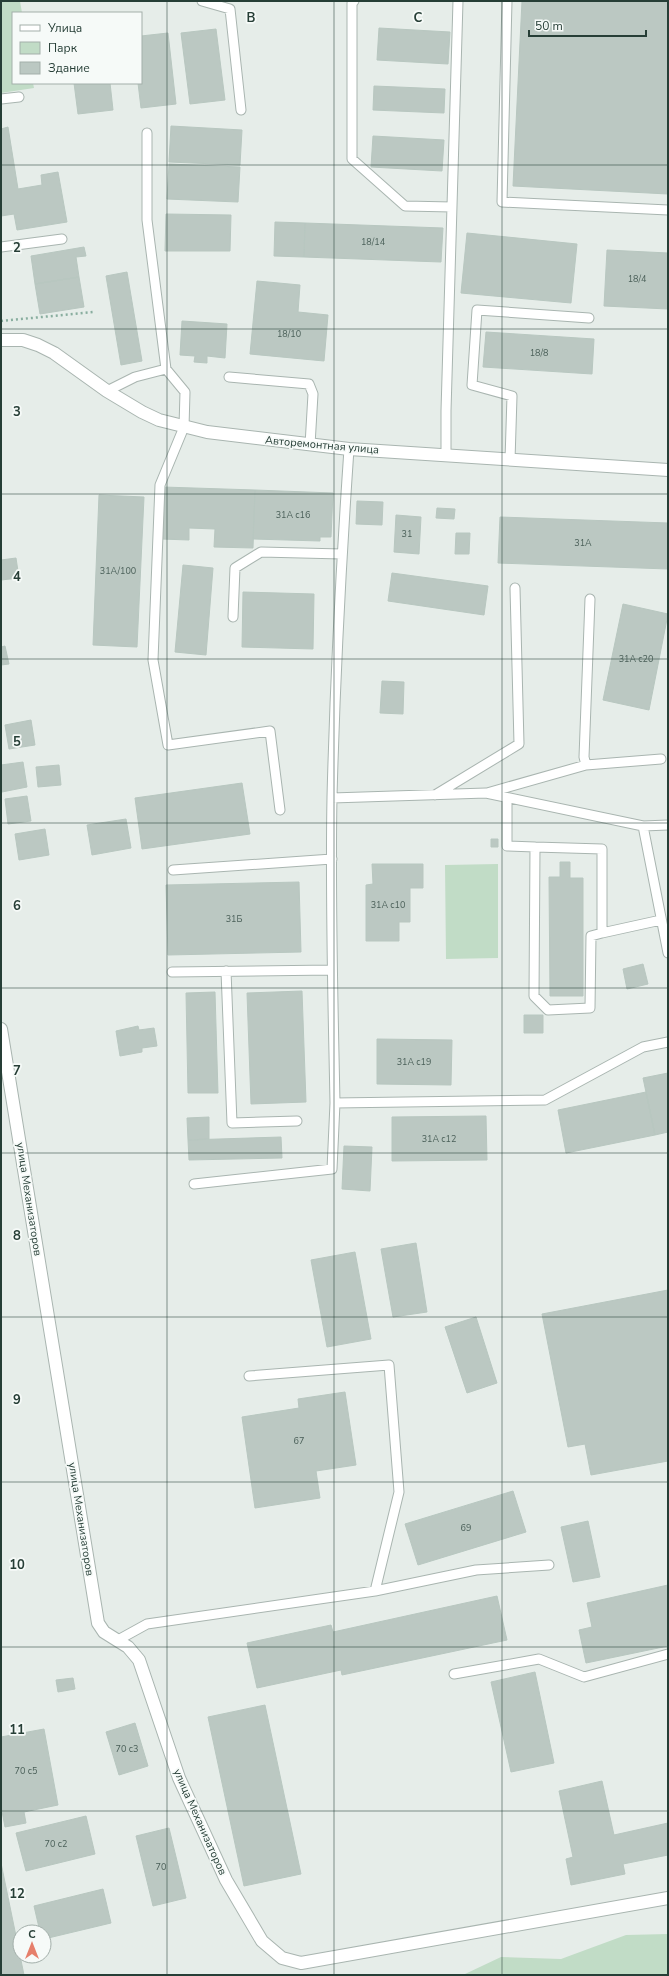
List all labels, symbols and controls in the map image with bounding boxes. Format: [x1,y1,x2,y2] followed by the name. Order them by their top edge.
[247,9,256,27] text: B
[414,9,423,27] text: C
[12,12,142,84] legend
[529,12,646,38] scale bar
[535,18,563,34] text: 50 m
[47,20,82,36] text: Улица
[48,40,78,56] text: Парк
[48,60,90,76] text: Здание
[361,236,386,248] house number: 18/14
[13,239,21,257] text: 2
[628,273,647,285] house number: 18/4
[277,328,301,340] house number: 18/10
[530,347,548,359] house number: 18/8
[13,403,21,421] text: 3
[264,433,380,457] street label: Авторемонтная улица
[276,509,310,521] house number: 31А с16
[402,528,412,540] house number: 31
[574,537,592,549] house number: 31А
[100,565,136,577] house number: 31А/100
[13,568,21,586] text: 4
[619,653,653,665] house number: 31А с20
[13,733,21,751] text: 5
[13,897,21,915] text: 6
[371,899,405,911] house number: 31А с10
[226,913,242,925] house number: 31Б
[397,1056,431,1068] house number: 31А с19
[13,1062,21,1080] text: 7
[422,1133,456,1145] house number: 31А с12
[13,1141,45,1257] street label: улица Механизаторов
[13,1227,21,1245] text: 8
[13,1391,21,1409] text: 9
[294,1435,304,1447] house number: 67
[65,1461,97,1577] street label: улица Механизаторов
[461,1522,471,1534] house number: 69
[9,1556,25,1574] text: 10
[9,1721,25,1739] text: 11
[116,1743,138,1755] house number: 70 с3
[15,1765,37,1777] house number: 70 с5
[170,1767,230,1877] street label: улица Механизаторов
[45,1838,67,1850] house number: 70 с2
[156,1861,166,1873] house number: 70
[9,1885,25,1903] text: 12
[12,1924,52,1964] north arrow
[28,1927,36,1942] text: С

